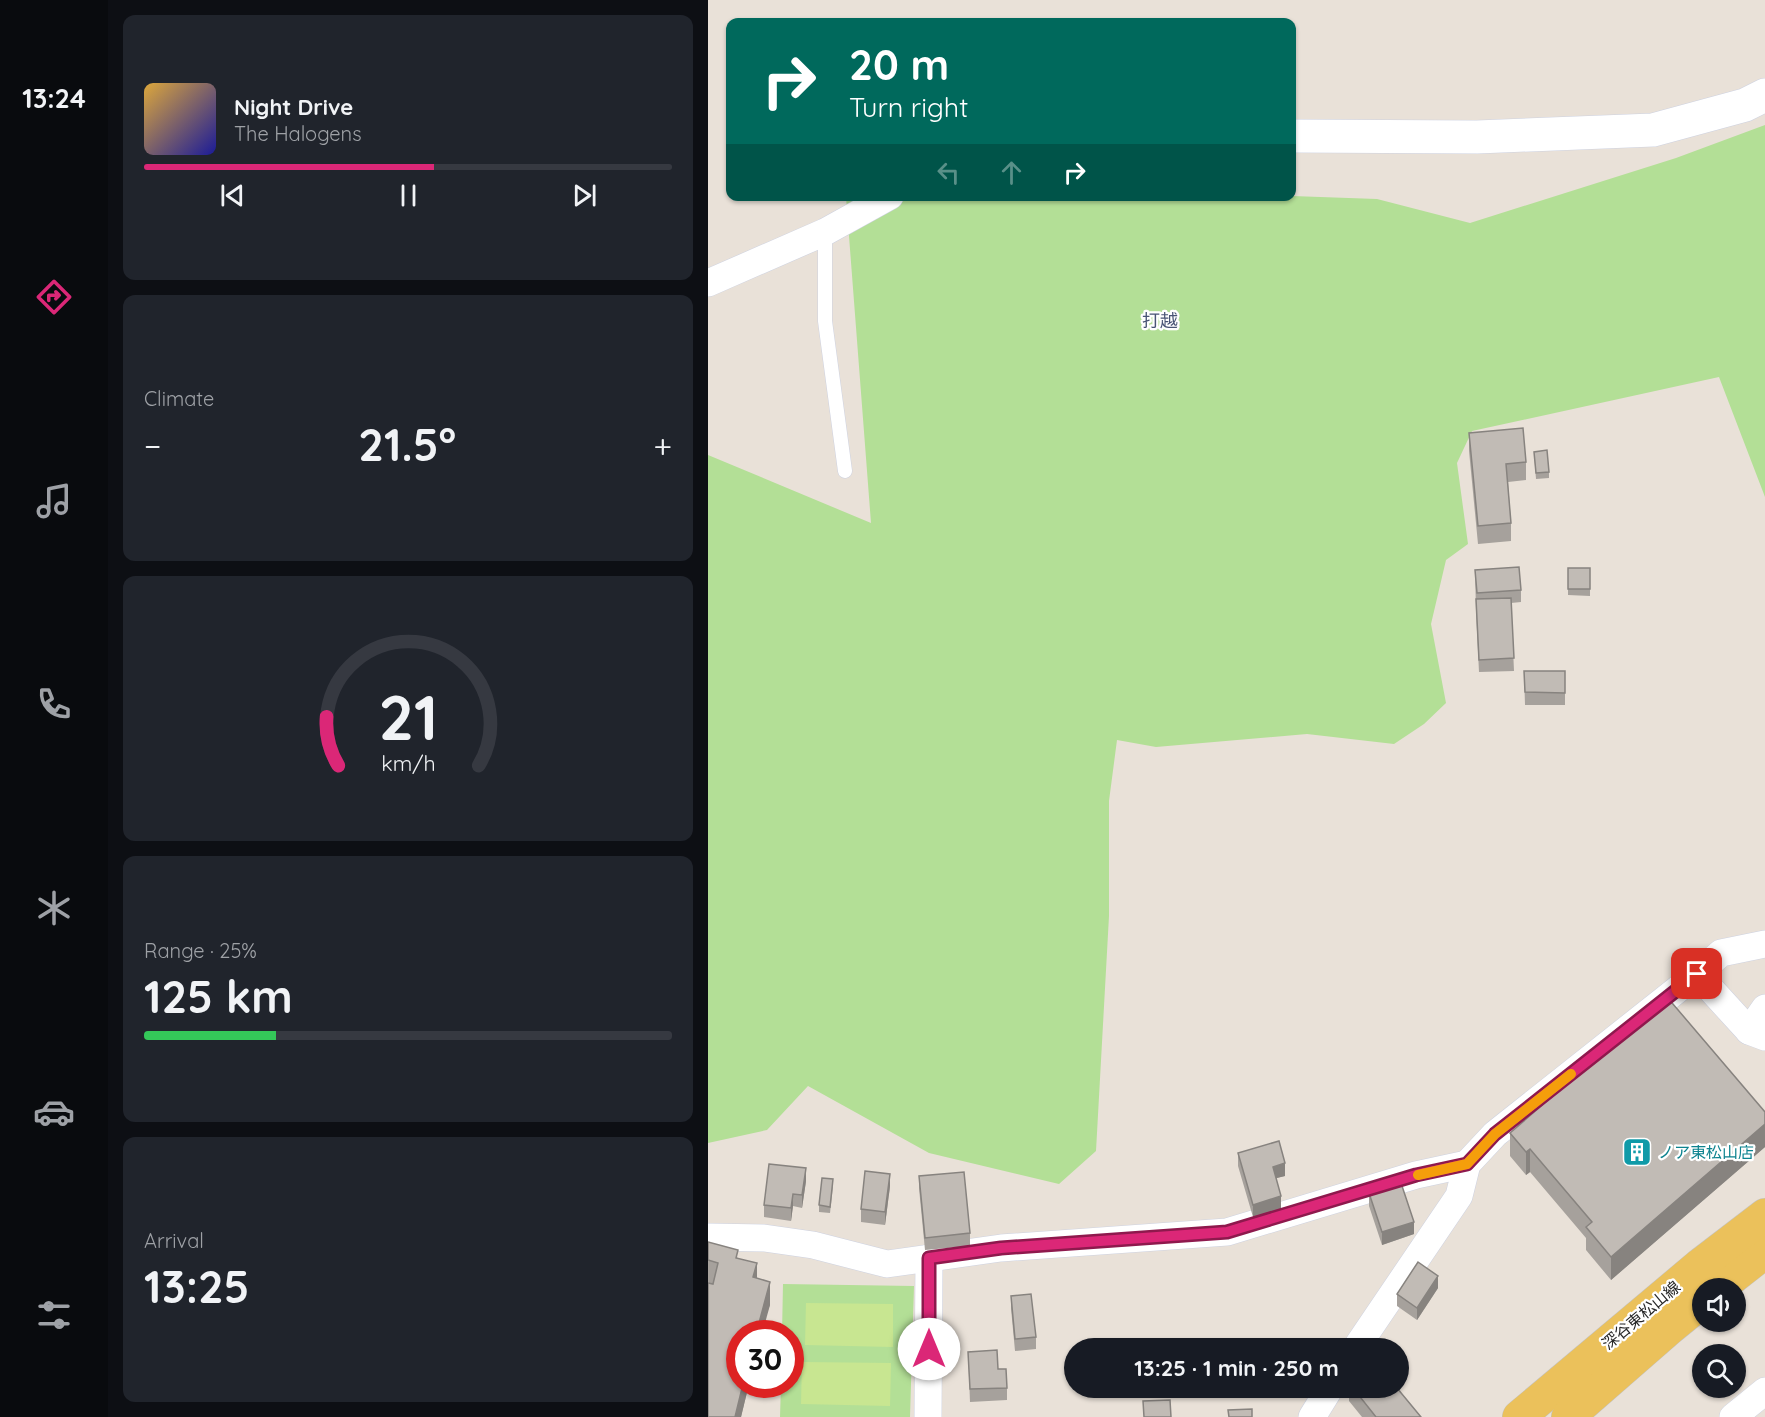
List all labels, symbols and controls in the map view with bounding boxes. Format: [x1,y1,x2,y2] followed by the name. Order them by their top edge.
[849,38,949,91] text: 20 m
[750,42,828,120] icon: right
[22,81,86,115] text: 13:24
[849,90,968,124] text: Turn right
[234,93,353,121] text: Night Drive
[234,121,362,146] text: The Halogens
[932,156,965,189] icon: left
[995,156,1028,189] icon: ahead
[1058,156,1091,189] icon: right
[216,179,249,212] icon: previous
[392,179,425,212] icon: pause
[568,179,601,212] icon: next
[33,276,75,318] icon: directions
[1142,309,1178,332] district label: 打越
[144,386,214,411] text: Climate
[358,416,456,472] text: 21.5°
[144,425,161,466] text: −
[653,425,672,466] text: +
[33,480,75,522] icon: music
[378,678,438,756] text: 21
[33,683,75,725] icon: phone
[381,750,435,776] text: km/h
[33,887,75,929] icon: climate
[144,938,257,963] text: Range · 25%
[1671,948,1722,999] pin
[1680,957,1713,990] icon: arrive
[144,968,293,1024] text: 125 km
[33,1091,75,1133] icon: car
[1621,1136,1653,1168] building icon: ノア東松山店
[1658,1142,1754,1162] place label: ノア東松山店
[144,1228,204,1253] text: Arrival
[144,1258,249,1314] text: 13:25
[1598,1276,1684,1354] street label: 深谷東松山線
[1692,1278,1746,1398] map controls
[1692,1278,1746,1332] button: sound
[33,1294,75,1336] icon: filters
[897,1317,961,1381] position arrow
[726,1320,804,1398] speed limit sign: 30
[1692,1344,1746,1398] button: search
[1134,1354,1339,1382] text: 13:25 · 1 min · 250 m

